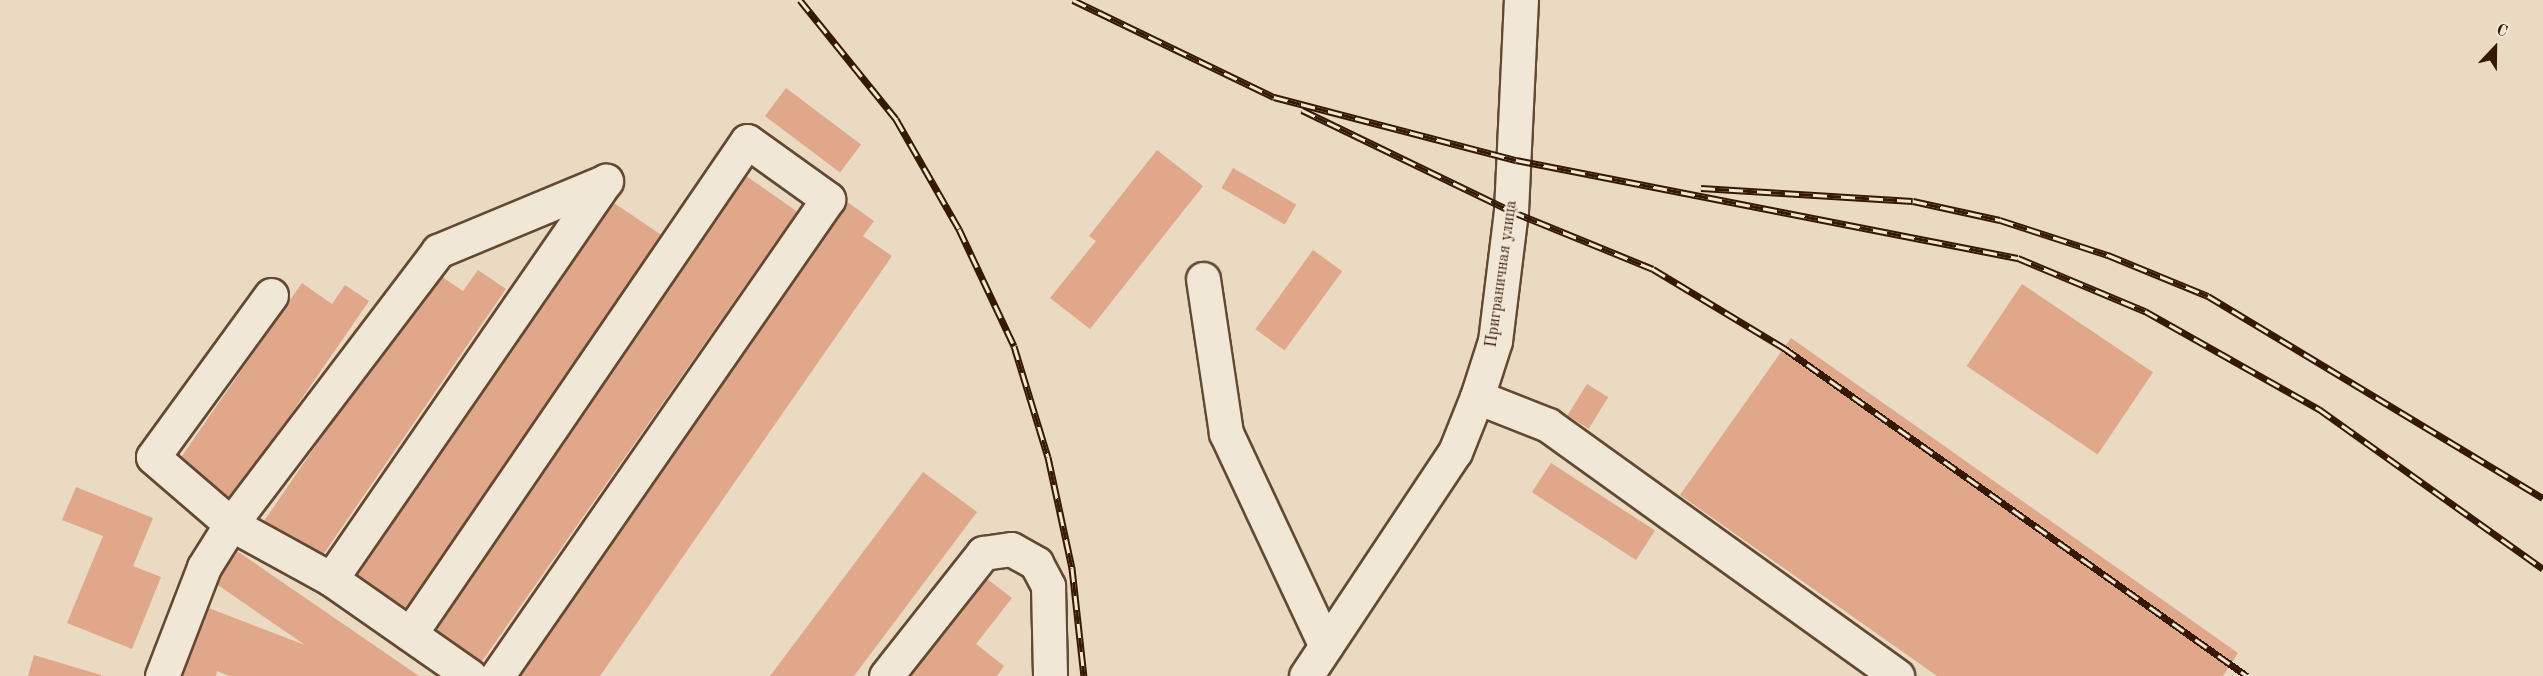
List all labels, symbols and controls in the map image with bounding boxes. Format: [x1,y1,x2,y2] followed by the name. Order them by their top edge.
[2465,18,2525,78] north arrow
[2494,22,2510,41] text: С
[1482,199,1522,349] street label: Приграничная улица

